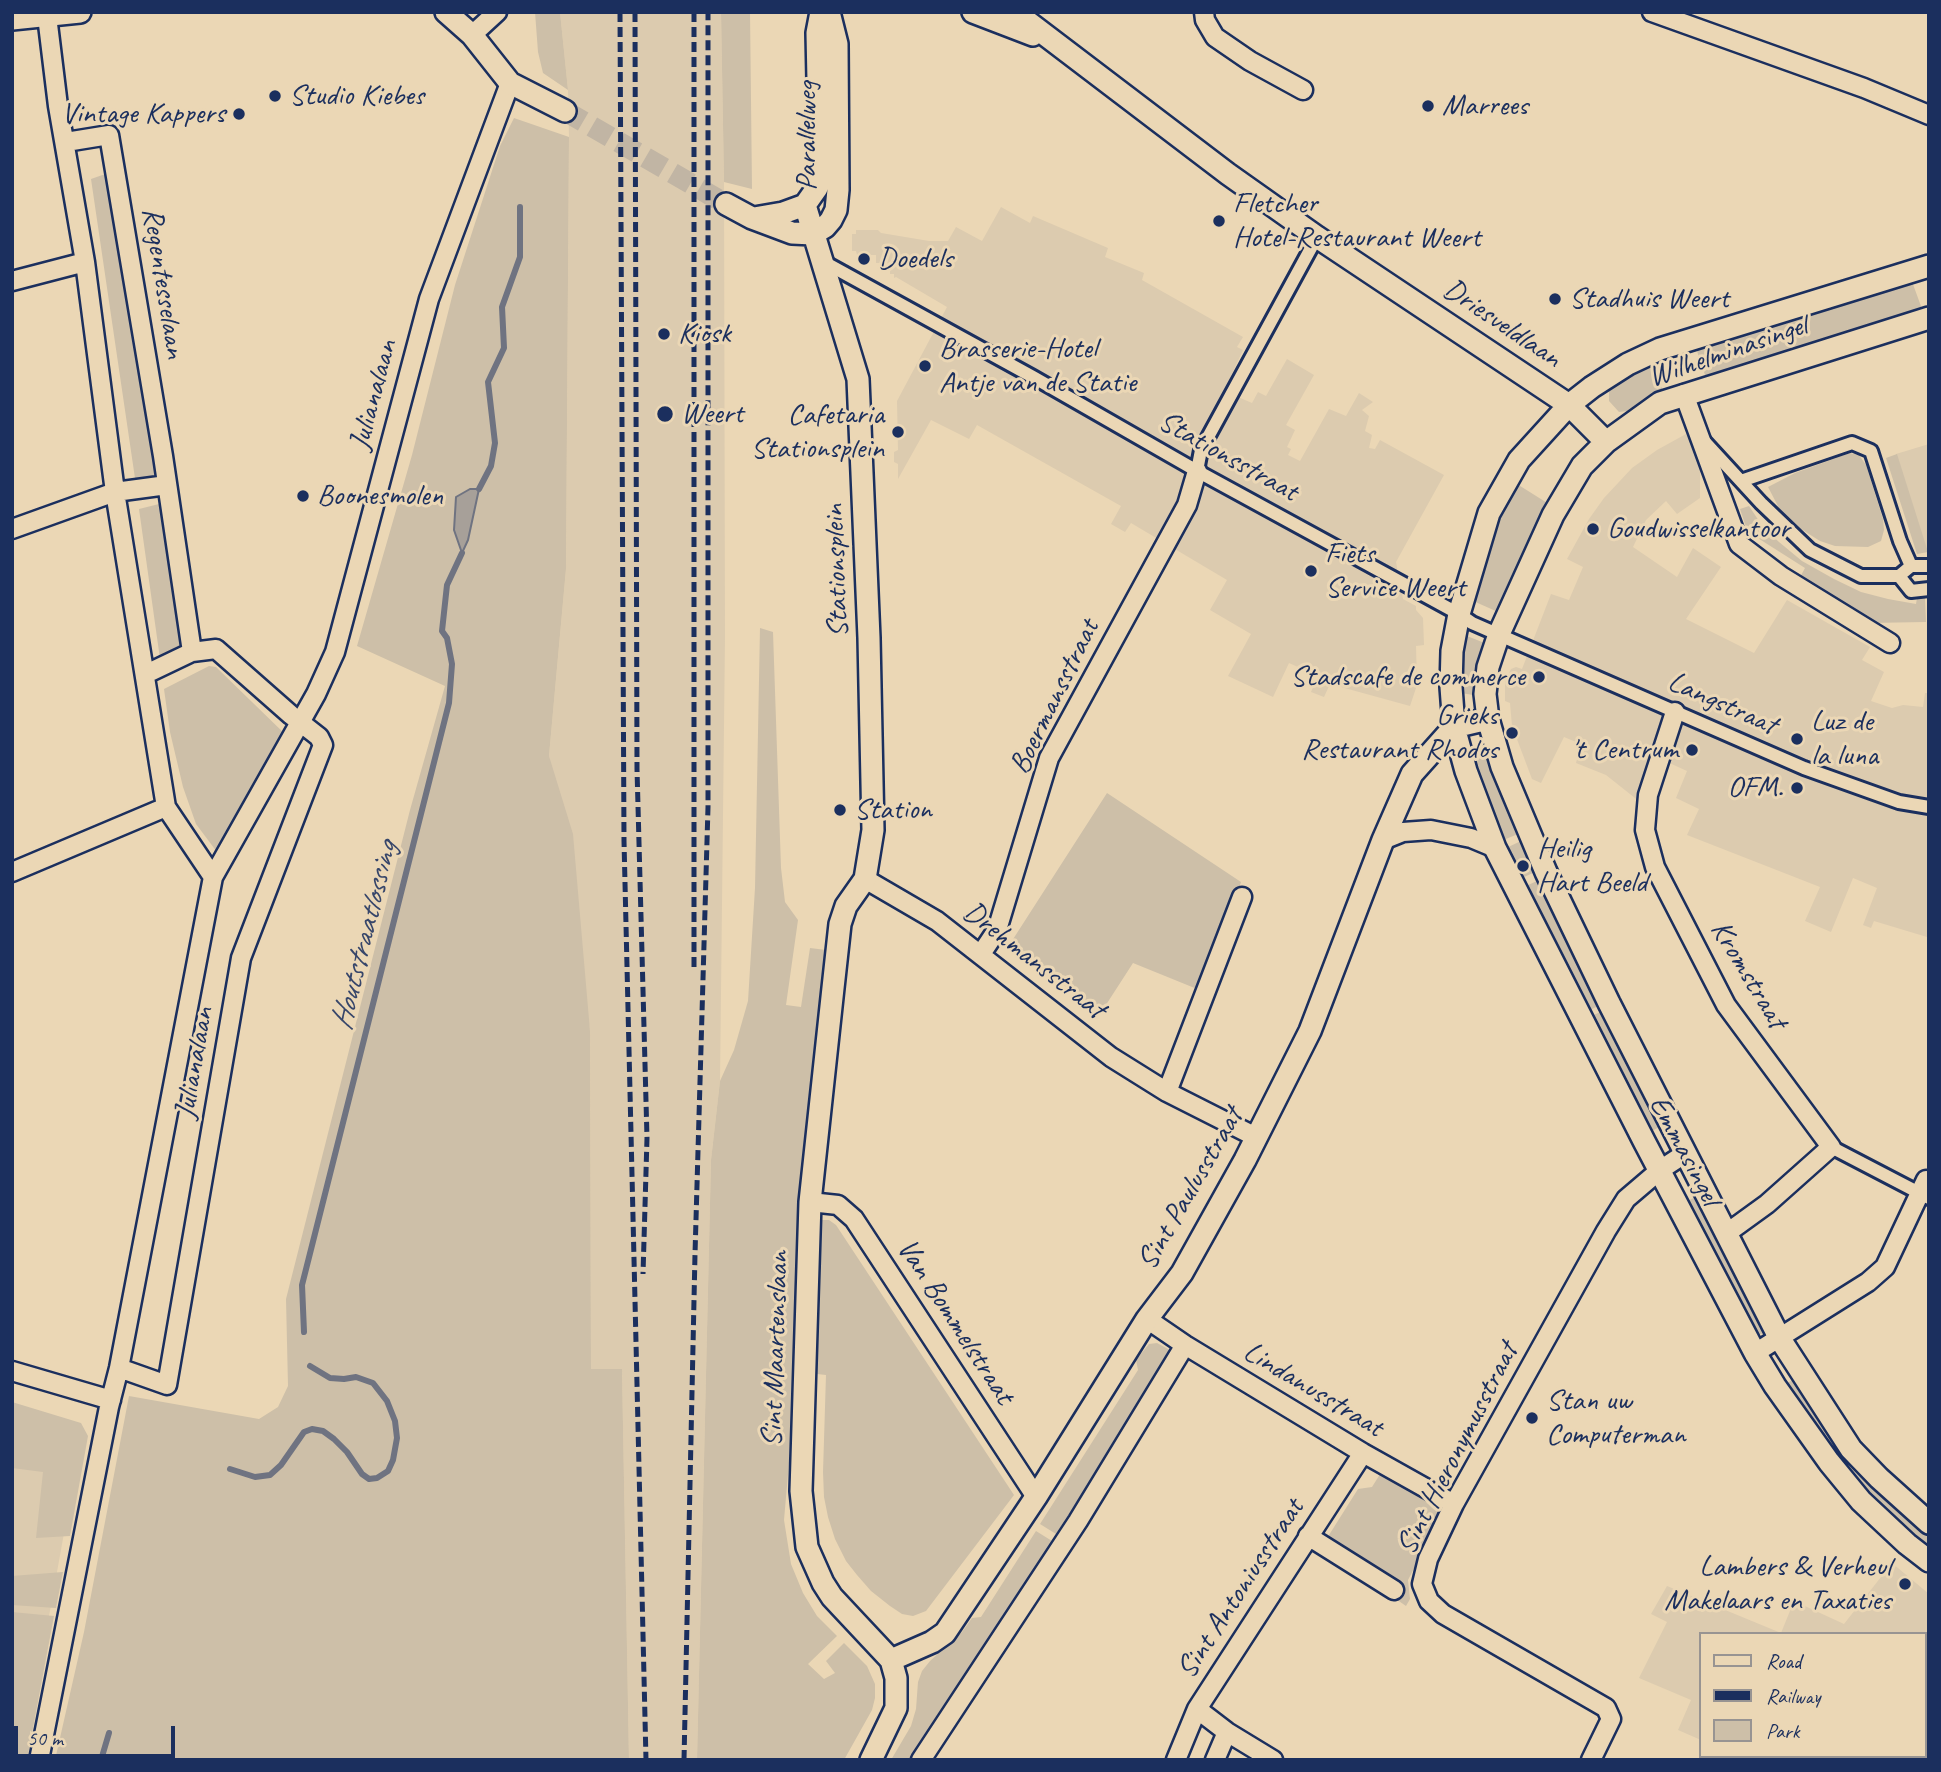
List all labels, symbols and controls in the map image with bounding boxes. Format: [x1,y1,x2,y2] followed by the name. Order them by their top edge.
[289,78,424,114] place label: Studio Kiebes
[789,81,825,191] street label: Parallelweg
[267,88,283,104] marker: Studio Kiebes
[1442,88,1528,124] place label: Marrees
[61,96,225,132] place label: Vintage Kappers
[1420,98,1436,114] marker: Marrees
[231,106,247,122] marker: Vintage Kappers
[1233,186,1481,256] place label: Fletcher Hotel-Restaurant Weert
[133,205,193,361] street label: Regentesselaan
[1211,213,1227,229] marker: Fletcher Hotel-Restaurant Weert
[878,241,953,277] place label: Doedels
[856,251,872,267] marker: Doedels
[1436,271,1568,377] street label: Driesveldlaan
[1569,281,1729,317] place label: Stadhuis Weert
[1547,291,1563,307] marker: Stadhuis Weert
[1644,308,1812,396] street label: Wilhelminasingel
[678,316,731,352] place label: Kiosk
[656,326,672,342] marker: Kiosk
[939,331,1136,402] place label: Brasserie-Hotel Antje van de Statie
[342,336,406,454] street label: Julianalaan
[917,358,933,374] marker: Brasserie-Hotel Antje van de Statie
[681,396,743,432] place label: Weert
[751,397,884,467] place label: Cafetaria Stationsplein
[655,404,675,424] marker: Weert
[1152,404,1304,510] street label: Stationsstraat
[890,424,906,440] marker: Cafetaria Stationsplein
[317,478,443,514] place label: Boonesmolen
[295,488,311,504] marker: Boonesmolen
[817,504,857,638] street label: Stationsplein
[1607,511,1790,547] place label: Goudwisselkantoor
[1585,521,1601,537] marker: Goudwisselkantoor
[1325,536,1465,606] place label: Fiets Service Weert
[1303,563,1319,579] marker: Fiets Service Weert
[1002,614,1108,780] street label: Boermansstraat
[1290,659,1525,695] place label: Stadscafe de commerce
[1662,664,1782,744] street label: Langstraat
[1531,669,1547,685] marker: Stadscafe de commerce
[1301,698,1498,768] place label: Grieks Restaurant Rhodos
[1811,704,1878,774] place label: Luz de la luna
[1504,725,1520,741] marker: Grieks Restaurant Rhodos
[1789,731,1805,747] marker: Luz de la luna
[1571,732,1678,768] place label: 't Centrum
[1684,742,1700,758] marker: 't Centrum
[1728,770,1783,806] place label: OFM.
[1789,780,1805,796] marker: OFM.
[854,792,932,828] place label: Station
[832,802,848,818] marker: Station
[1537,831,1647,902] place label: Heilig Hart Beeld
[323,838,407,1034] water label: Houtstraatlossing
[1515,858,1531,874] marker: Heilig Hart Beeld
[956,894,1112,1028] street label: Drehmansstraat
[1702,914,1794,1036] street label: Kromstraat
[168,1004,222,1122] street label: Julianalaan
[1640,1090,1728,1212] street label: Emmasingel
[1130,1102,1252,1276] street label: Sint Paulusstraat
[888,1233,1022,1411] street label: Van Bommelstraat
[755,1250,797,1448] street label: Sint Maartenslaan
[1237,1334,1389,1446] street label: Lindanusstraat
[1389,1337,1527,1561] street label: Sint Hieronymusstraat
[1546,1383,1685,1454] place label: Stan uw Computerman
[1524,1410,1540,1426] marker: Stan uw Computerman
[1170,1493,1312,1685] street label: Sint Antoniusstraat
[1664,1549,1891,1620] place label: Lambers & Verheul Makelaars en Taxaties
[1897,1576,1913,1592] marker: Lambers & Verheul Makelaars en Taxaties
[1700,1632,1927,1758] legend
[1766,1648,1801,1674] text: Road
[1766,1683,1820,1709] text: Railway
[18,1712,178,1756] scale bar
[1766,1718,1799,1744] text: Park
[27,1725,63,1751] text: 50 m

